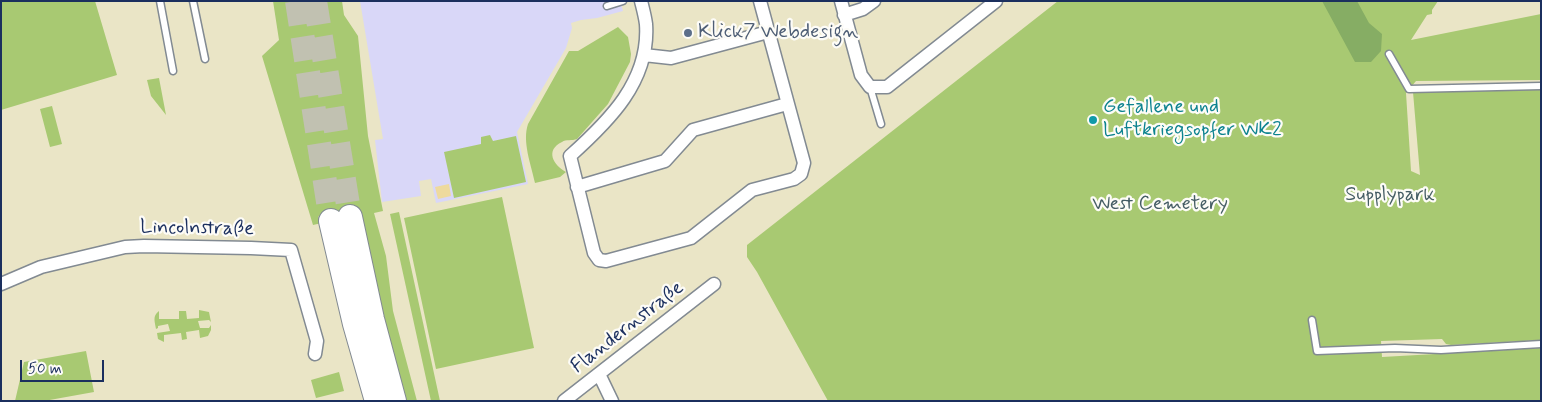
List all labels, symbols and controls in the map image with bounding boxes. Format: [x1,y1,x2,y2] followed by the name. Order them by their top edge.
[698,21,858,45] place label: Klick7 Webdesign
[682,27,694,39] marker: Klick7 Webdesign
[1103,96,1282,143] place label: Gefallene und Luftkriegsopfer WK2
[1087,114,1099,126] marker: Gefallene und Luftkriegsopfer WK2
[1345,184,1435,208] park label: Supplypark
[1092,193,1228,217] park label: West Cemetery
[140,216,254,242] street label: Lincolnstraße
[567,277,689,379] street label: Flandernstraße
[22,350,106,382] scale bar
[28,359,62,379] text: 50 m

